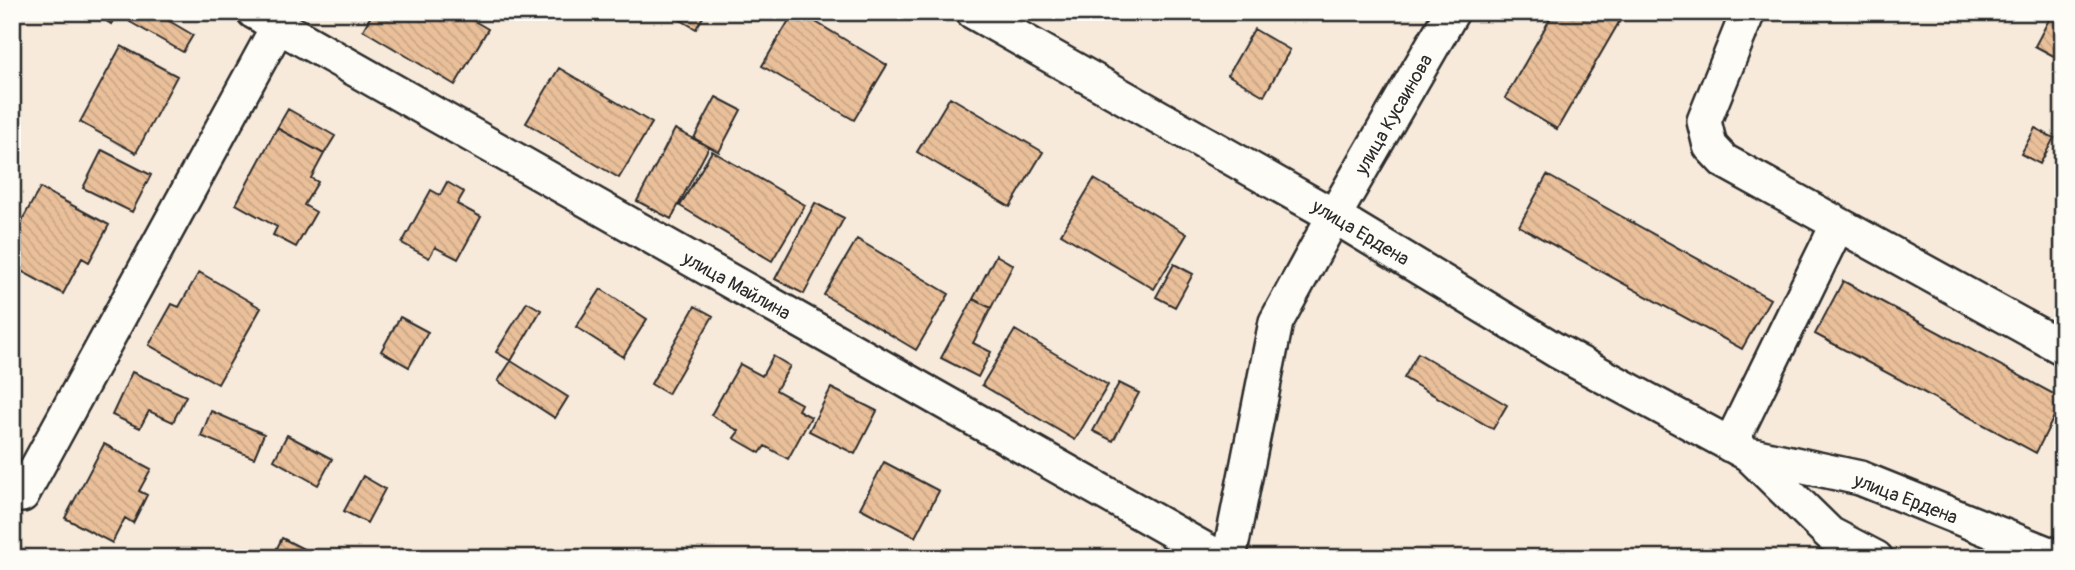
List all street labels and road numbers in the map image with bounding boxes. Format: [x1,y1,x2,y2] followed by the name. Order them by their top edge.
[1349,50,1438,180] street label: улица Кусаинова
[1307,194,1414,271] street label: улица Ердена
[677,246,795,325] street label: улица Майлина
[1849,468,1961,530] street label: улица Ердена

